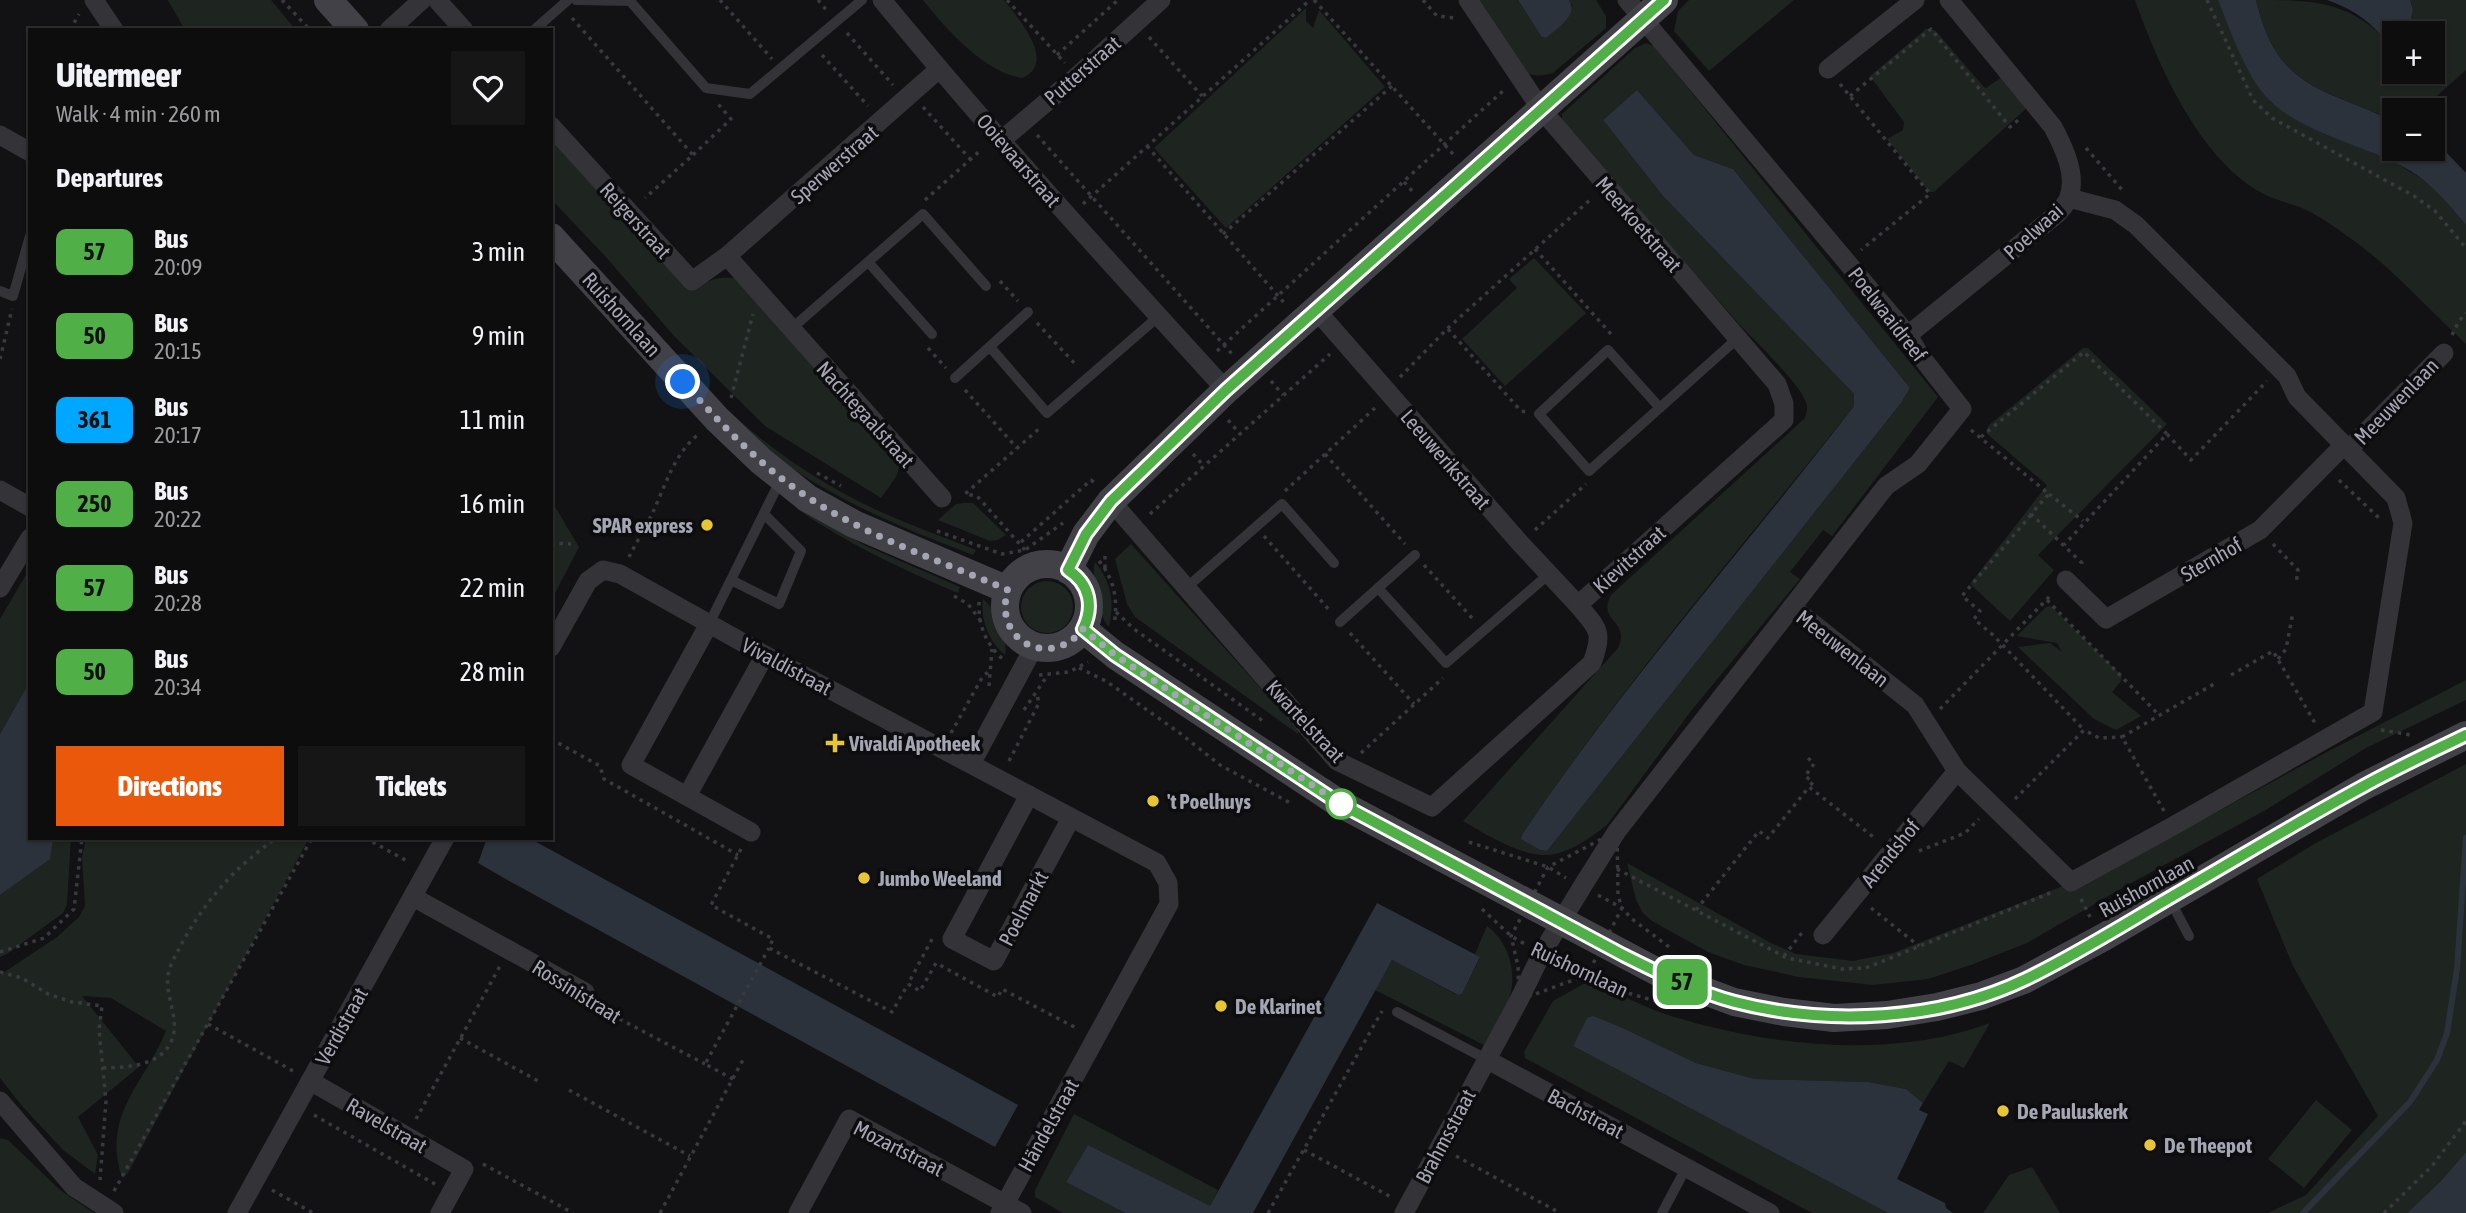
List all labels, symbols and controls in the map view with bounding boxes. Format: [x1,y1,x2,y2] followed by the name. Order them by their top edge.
[2382,21,2445,161] map controls
[2382,21,2445,84] button: +
[1039,30,1125,110] street label: Putterstraat
[451,51,525,125] button: heart
[56,56,180,94] text: Uitermeer
[2382,98,2445,161] button: −
[56,101,220,127] text: Walk · 4 min · 260 m
[972,109,1066,211] street label: Ooievaarstraat
[786,120,882,208] street label: Sperwerstraat
[56,163,163,193] text: Departures
[1591,171,1687,277] street label: Meerkoetstraat
[596,177,676,263] street label: Reigerstraat
[1998,198,2068,264] street label: Poelwaai
[154,224,188,254] text: Bus
[472,237,525,267] text: 3 min
[83,238,106,265] text: 57
[154,254,202,280] text: 20:09
[1844,262,1932,366] street label: Poelwaaidreef
[578,267,666,361] street label: Ruishornlaan
[154,308,188,338] text: Bus
[472,321,525,351] text: 9 min
[83,322,106,349] text: 50
[154,338,202,364] text: 20:15
[2349,353,2443,449] street label: Meeuwenlaan
[812,356,920,472] street label: Nachtegaalstraat
[665,364,700,399] your location
[154,392,188,422] text: Bus
[1396,404,1496,514] street label: Leeuwerikstraat
[460,405,525,435] text: 11 min
[78,406,111,433] text: 361
[154,422,202,448] text: 20:17
[154,476,188,506] text: Bus
[460,489,525,519] text: 16 min
[78,490,111,517] text: 250
[154,506,202,532] text: 20:22
[593,513,694,537] place label: SPAR express
[699,517,715,533] marker: SPAR express
[1588,520,1670,598] street label: Kievitstraat
[2176,532,2246,586] street label: Sternhof
[154,560,188,590] text: Bus
[460,573,525,603] text: 22 min
[83,574,106,601] text: 57
[154,590,202,616] text: 20:28
[1792,605,1894,691] street label: Meeuwenlaan
[738,632,836,700] street label: Vivaldistraat
[154,644,188,674] text: Bus
[460,657,525,687] text: 28 min
[83,658,106,685] text: 50
[154,674,202,700] text: 20:34
[1262,675,1350,767] street label: Kwartelstraat
[848,731,981,755] place label: Vivaldi Apotheek
[827,735,843,751] marker: Vivaldi Apotheek
[56,746,284,826] button: Directions
[298,746,525,826] button: Tickets
[1167,789,1251,813] place label: 't Poelhuys
[1326,789,1356,819] unlabelled marker
[1145,793,1161,809] marker: 't Poelhuys
[1856,814,1924,891] street label: Arendshof
[2094,850,2198,922] street label: Ruishornlaan
[877,866,1002,890] place label: Jumbo Weeland
[993,866,1053,950] street label: Poelmarkt
[856,870,872,886] marker: Jumbo Weeland
[1528,936,1632,1002] street label: Ruishornlaan
[528,954,626,1028] street label: Rossinistraat
[1650,959,1714,1005] line badge: 57
[1671,968,1693,995] text: 57
[310,983,372,1069] street label: Verdistraat
[1235,994,1322,1018] place label: De Klarinet
[1213,998,1229,1014] marker: De Klarinet
[1013,1075,1083,1175] street label: Händelstraat
[1544,1083,1628,1143] street label: Bachstraat
[1410,1085,1480,1187] street label: Brahmsstraat
[343,1092,431,1158] street label: Ravelstraat
[2017,1099,2129,1123] place label: De Pauluskerk
[1995,1103,2011,1119] marker: De Pauluskerk
[850,1115,948,1181] street label: Mozartstraat
[2164,1133,2252,1157] place label: De Theepot
[2142,1137,2158,1153] marker: De Theepot

